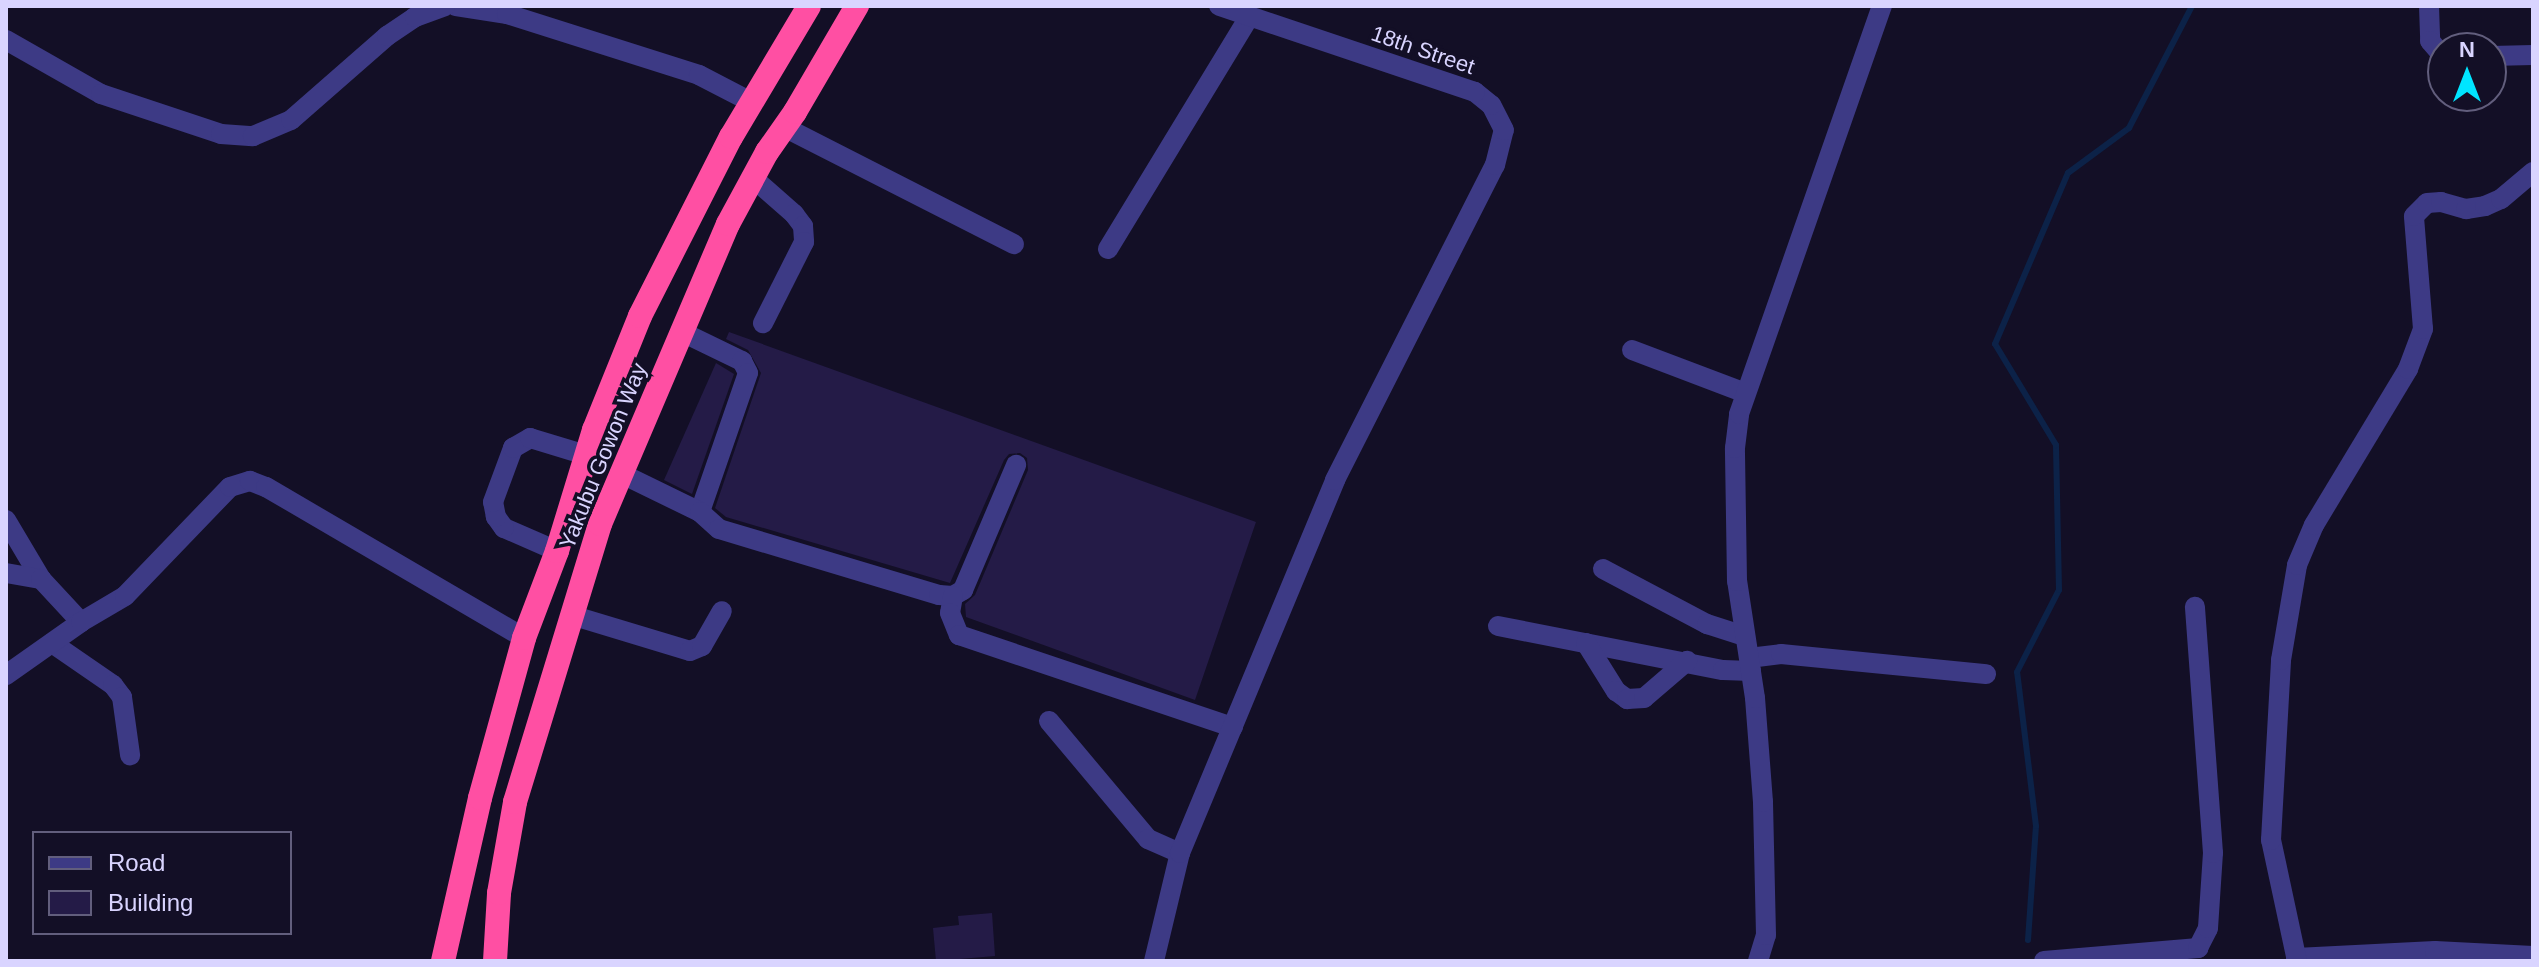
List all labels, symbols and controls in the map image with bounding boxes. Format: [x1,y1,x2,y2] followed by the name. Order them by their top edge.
[1368,20,1478,80] street label: 18th Street
[2427,32,2507,112] north arrow
[2459,37,2475,62] text: N
[554,359,652,553] street label: Yakubu Gowon Way
[32,831,292,935] legend
[108,849,165,876] text: Road
[108,889,193,916] text: Building

